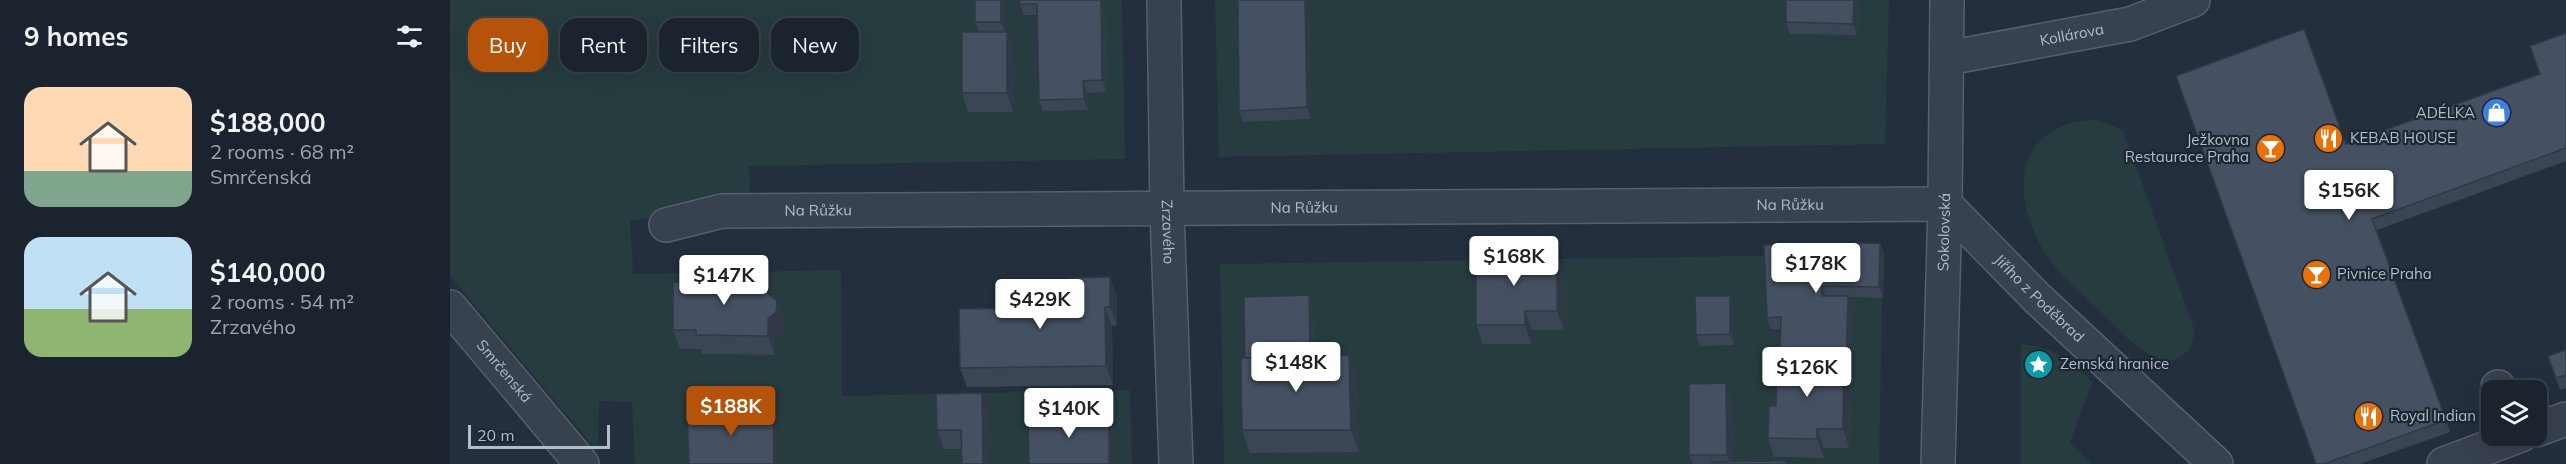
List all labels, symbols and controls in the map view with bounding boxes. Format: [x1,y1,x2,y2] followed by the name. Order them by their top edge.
[468,18,548,72] chip: Buy
[560,18,647,72] chip: Rent
[659,18,759,72] chip: Filters
[771,18,859,72] chip: New
[2038,19,2105,50] street label: Kollárova
[24,20,128,53] text: 9 homes
[393,20,426,53] icon: filters
[2480,97,2512,129] shop icon: ADÉLKA
[2416,103,2475,122] place label: ADÉLKA
[210,106,326,139] text: $188,000
[72,111,144,183] icon: home
[2313,122,2345,154] restaurant icon: KEBAB HOUSE
[2350,128,2456,147] place label: KEBAB HOUSE
[2125,130,2249,166] place label: Ježkovna Restaurace Praha
[2254,133,2286,165] bar icon: Ježkovna Restaurace Praha
[210,139,354,164] text: 2 rooms · 68 m²
[210,164,312,189] text: Smrčenská
[2307,170,2391,221] pin: $156K
[2318,177,2380,202] text: $156K
[1933,193,1954,271] street label: Sokolovská
[1757,195,1824,214] street label: Na Růžku
[1271,197,1338,217] street label: Na Růžku
[785,200,852,220] street label: Na Růžku
[1158,200,1179,265] street label: Zrzavého
[1472,236,1556,287] pin: $168K
[1483,243,1545,268] text: $168K
[1774,243,1858,294] pin: $178K
[1785,250,1847,275] text: $178K
[1990,250,2088,346] street label: Jiřího z Poděbrad
[682,255,766,306] pin: $147K
[210,256,326,289] text: $140,000
[2300,258,2332,290] bar icon: Pivnice Praha
[72,261,144,333] icon: home
[693,262,755,287] text: $147K
[2337,264,2432,283] place label: Pivnice Praha
[998,279,1082,330] pin: $429K
[1009,286,1071,311] text: $429K
[210,289,354,314] text: 2 rooms · 54 m²
[210,314,296,339] text: Zrzavého
[473,336,536,406] street label: Smrčenská
[1254,342,1338,393] pin: $148K
[1765,347,1849,398] pin: $126K
[2023,348,2055,380] place icon: Zemská hranice
[1265,349,1327,374] text: $148K
[1776,354,1838,379] text: $126K
[2060,354,2169,373] place label: Zemská hranice
[2481,380,2547,446] map controls
[2481,380,2547,446] button: layers
[689,386,773,437] pin: $188K
[1027,388,1111,439] pin: $140K
[700,393,762,418] text: $188K
[1038,395,1100,420] text: $140K
[2353,400,2385,432] restaurant icon: Royal Indian
[2390,406,2476,425] place label: Royal Indian
[468,422,610,450] scale bar
[477,425,514,445] text: 20 m

